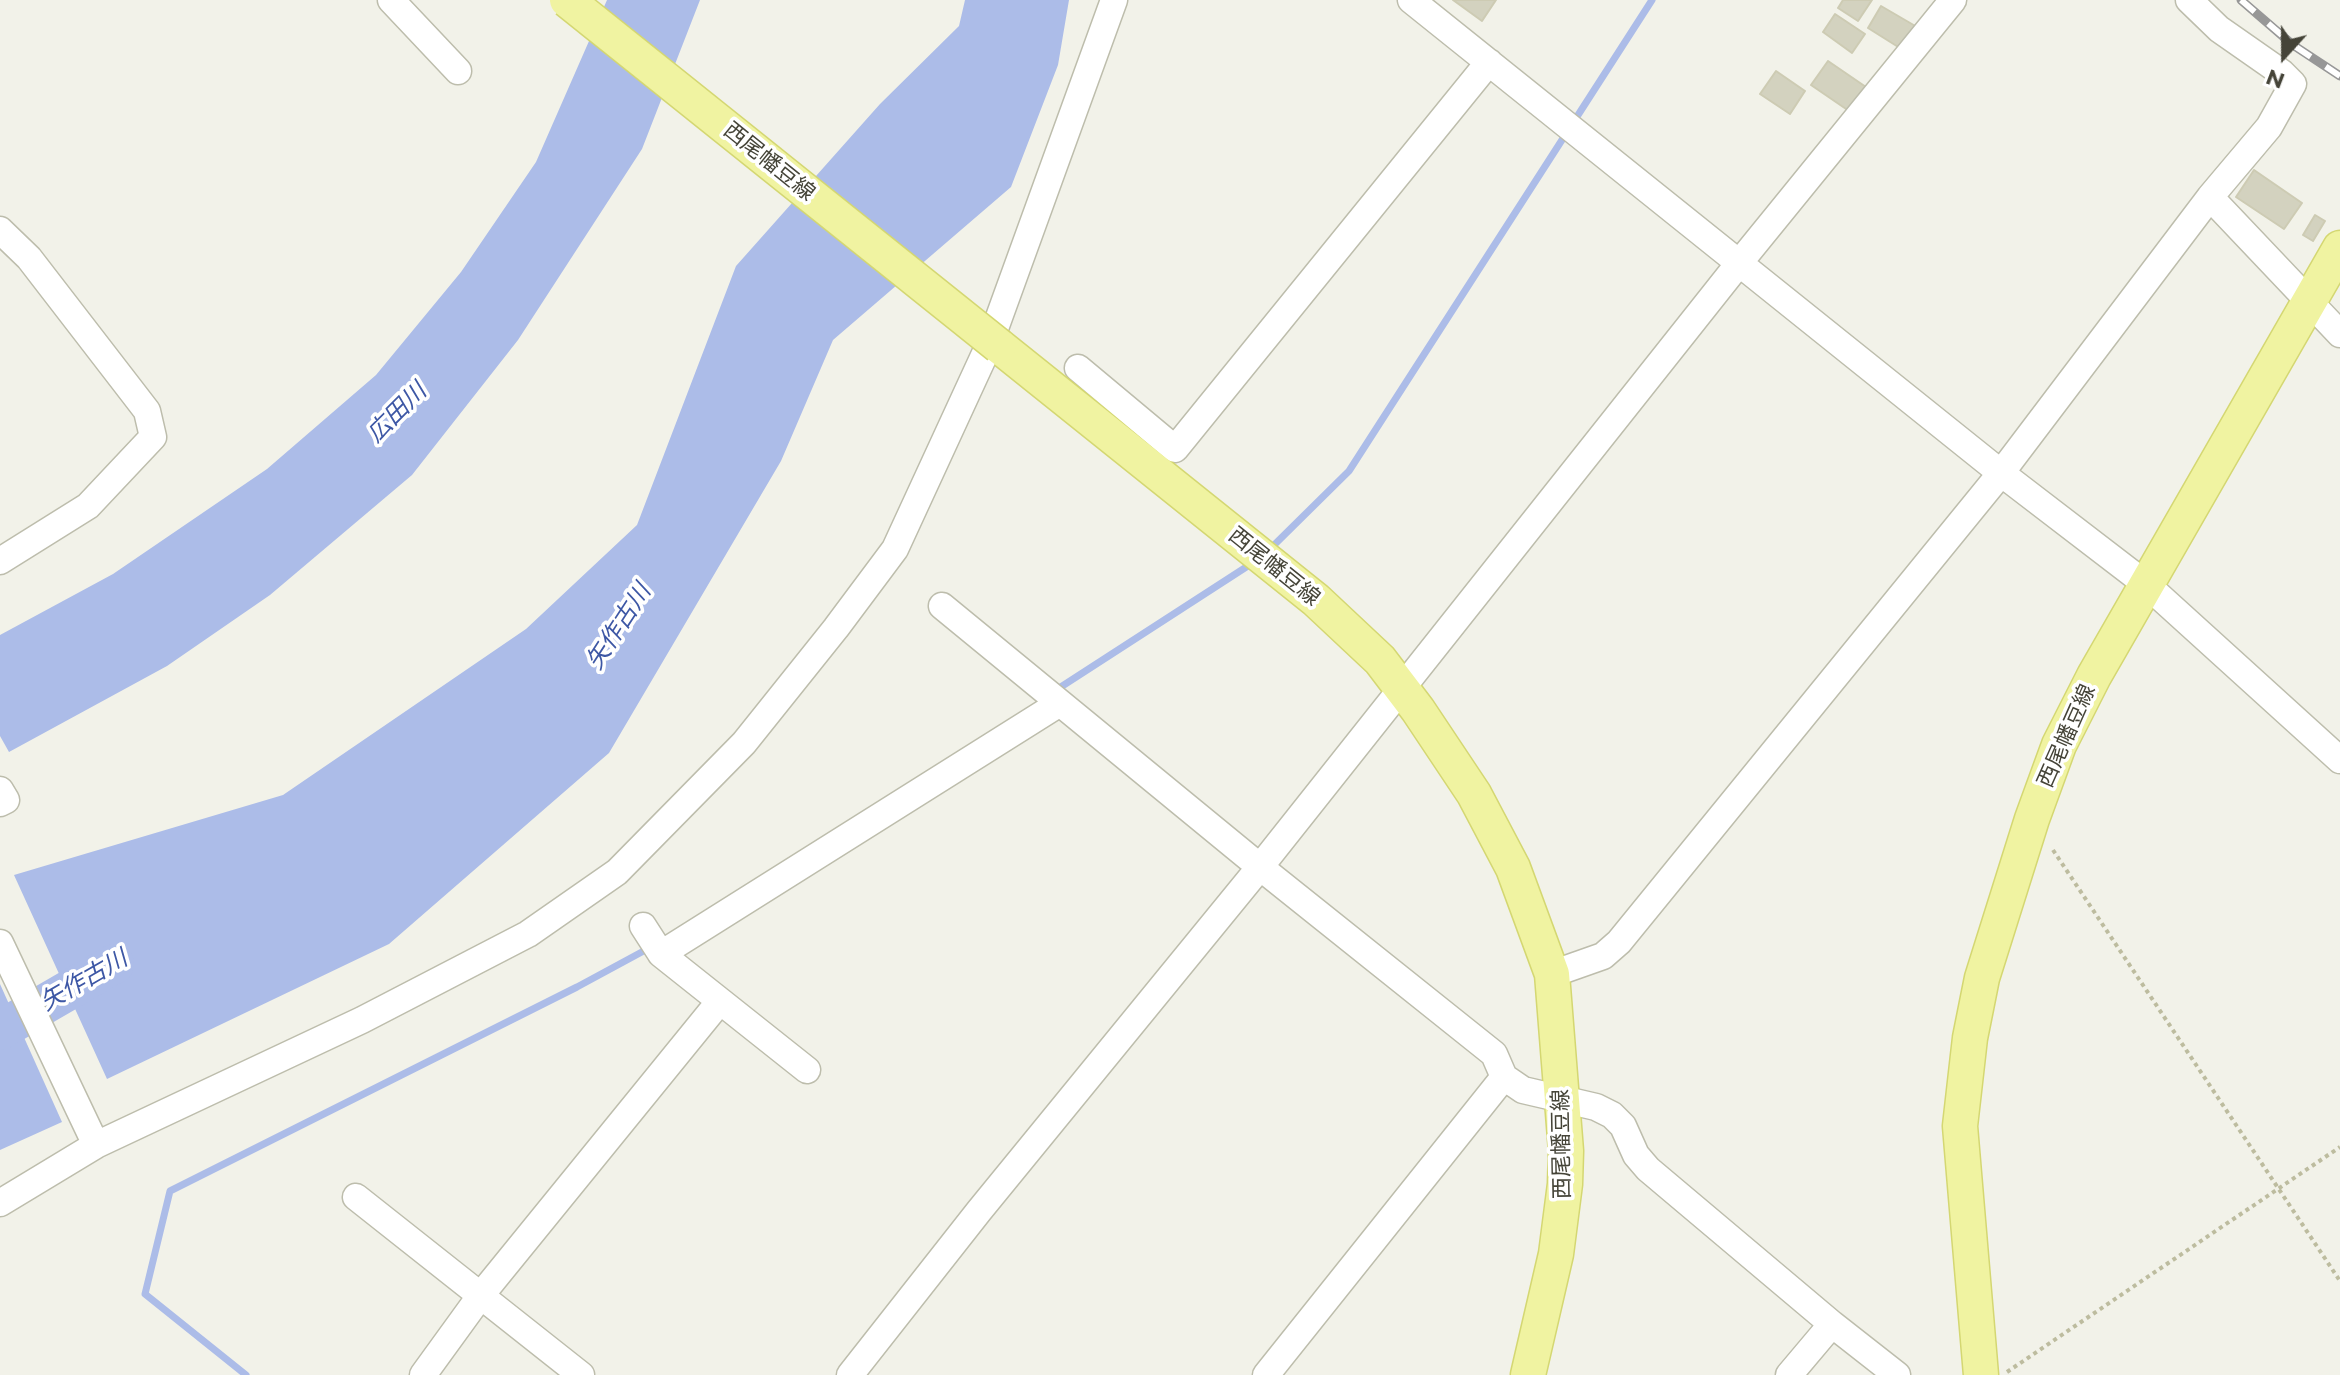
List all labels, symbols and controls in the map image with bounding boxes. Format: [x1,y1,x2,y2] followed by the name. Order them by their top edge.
[2244,16,2324,96] north arrow
[2262,63,2288,95] text: N
[718,117,820,207] street label: 西尾幡豆線
[361,377,433,449] water label: 広田川
[1223,522,1325,612] street label: 西尾幡豆線
[581,579,657,675] water label: 矢作古川
[2033,680,2101,792] street label: 西尾幡豆線
[35,945,133,1017] water label: 矢作古川
[1548,1089,1576,1199] street label: 西尾幡豆線

